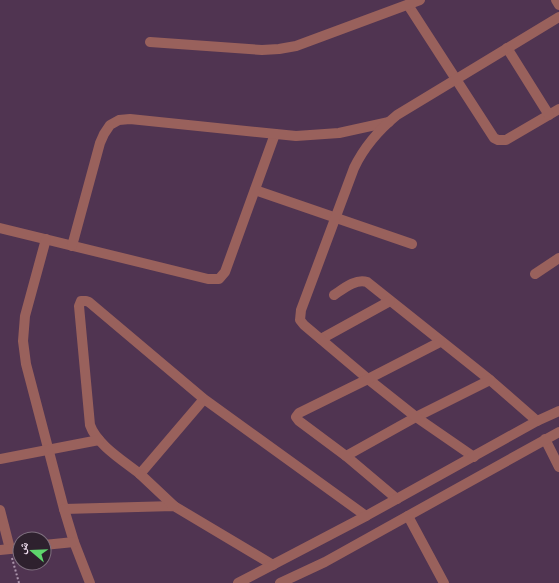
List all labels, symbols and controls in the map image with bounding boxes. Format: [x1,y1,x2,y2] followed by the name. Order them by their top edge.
[12,531,52,571] north arrow
[14,540,32,556] text: ش

